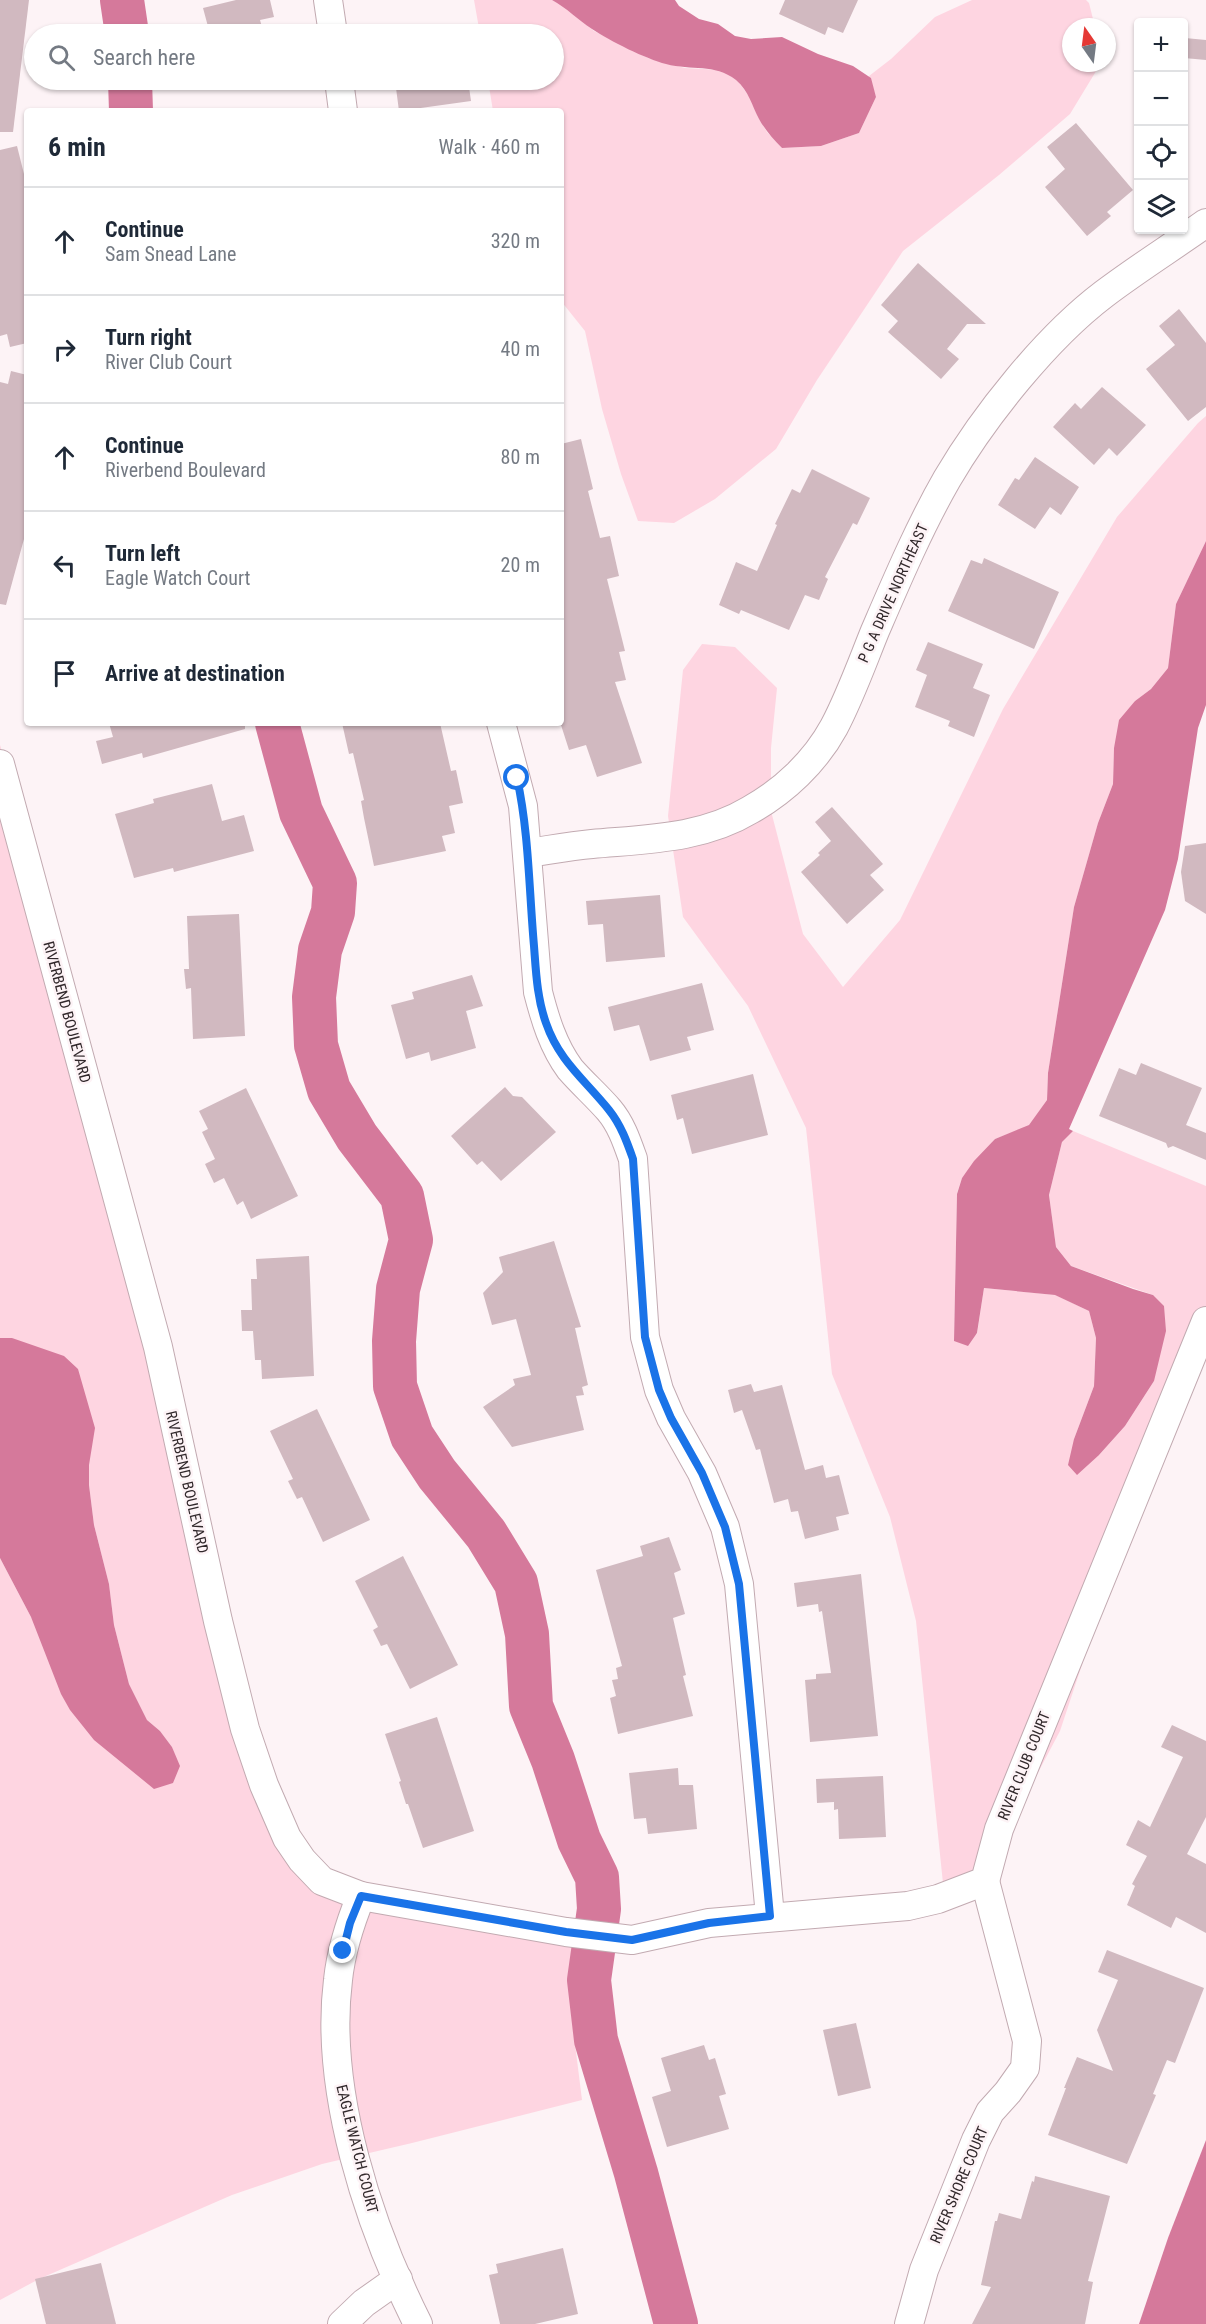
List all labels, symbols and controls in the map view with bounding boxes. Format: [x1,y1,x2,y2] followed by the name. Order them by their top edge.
[1062,18,1116,72] north arrow
[1134,18,1188,234] map controls
[1134,18,1188,72] button: +
[24,24,564,90] search box
[45,41,78,74] icon: search
[93,45,195,70] text: Search here
[1134,72,1188,126] button: −
[1134,126,1188,180] button: locate
[48,132,106,162] text: 6 min
[439,135,540,159] text: Walk · 460 m
[1134,180,1188,234] button: layers
[105,217,184,242] text: Continue
[48,225,81,258] icon: ahead
[491,229,540,253] text: 320 m
[105,242,236,266] text: Sam Snead Lane
[105,325,192,350] text: Turn right
[48,333,81,366] icon: right
[501,337,540,361] text: 40 m
[105,350,232,374] text: River Club Court
[105,433,184,458] text: Continue
[48,441,81,474] icon: ahead
[501,445,540,469] text: 80 m
[105,458,266,482] text: Riverbend Boulevard
[854,521,932,665] street label: P G A DRIVE NORTHEAST
[105,541,180,566] text: Turn left
[48,549,81,582] icon: left
[501,553,540,577] text: 20 m
[105,566,250,590] text: Eagle Watch Court
[48,657,81,690] icon: arrive
[105,661,285,686] text: Arrive at destination
[503,764,529,790] route start
[39,939,95,1085] street label: RIVERBEND BOULEVARD
[162,1409,212,1555] street label: RIVERBEND BOULEVARD
[994,1709,1054,1823] street label: RIVER CLUB COURT
[329,1937,355,1963] route end
[332,2083,382,2215] street label: EAGLE WATCH COURT
[926,2124,992,2246] street label: RIVER SHORE COURT

